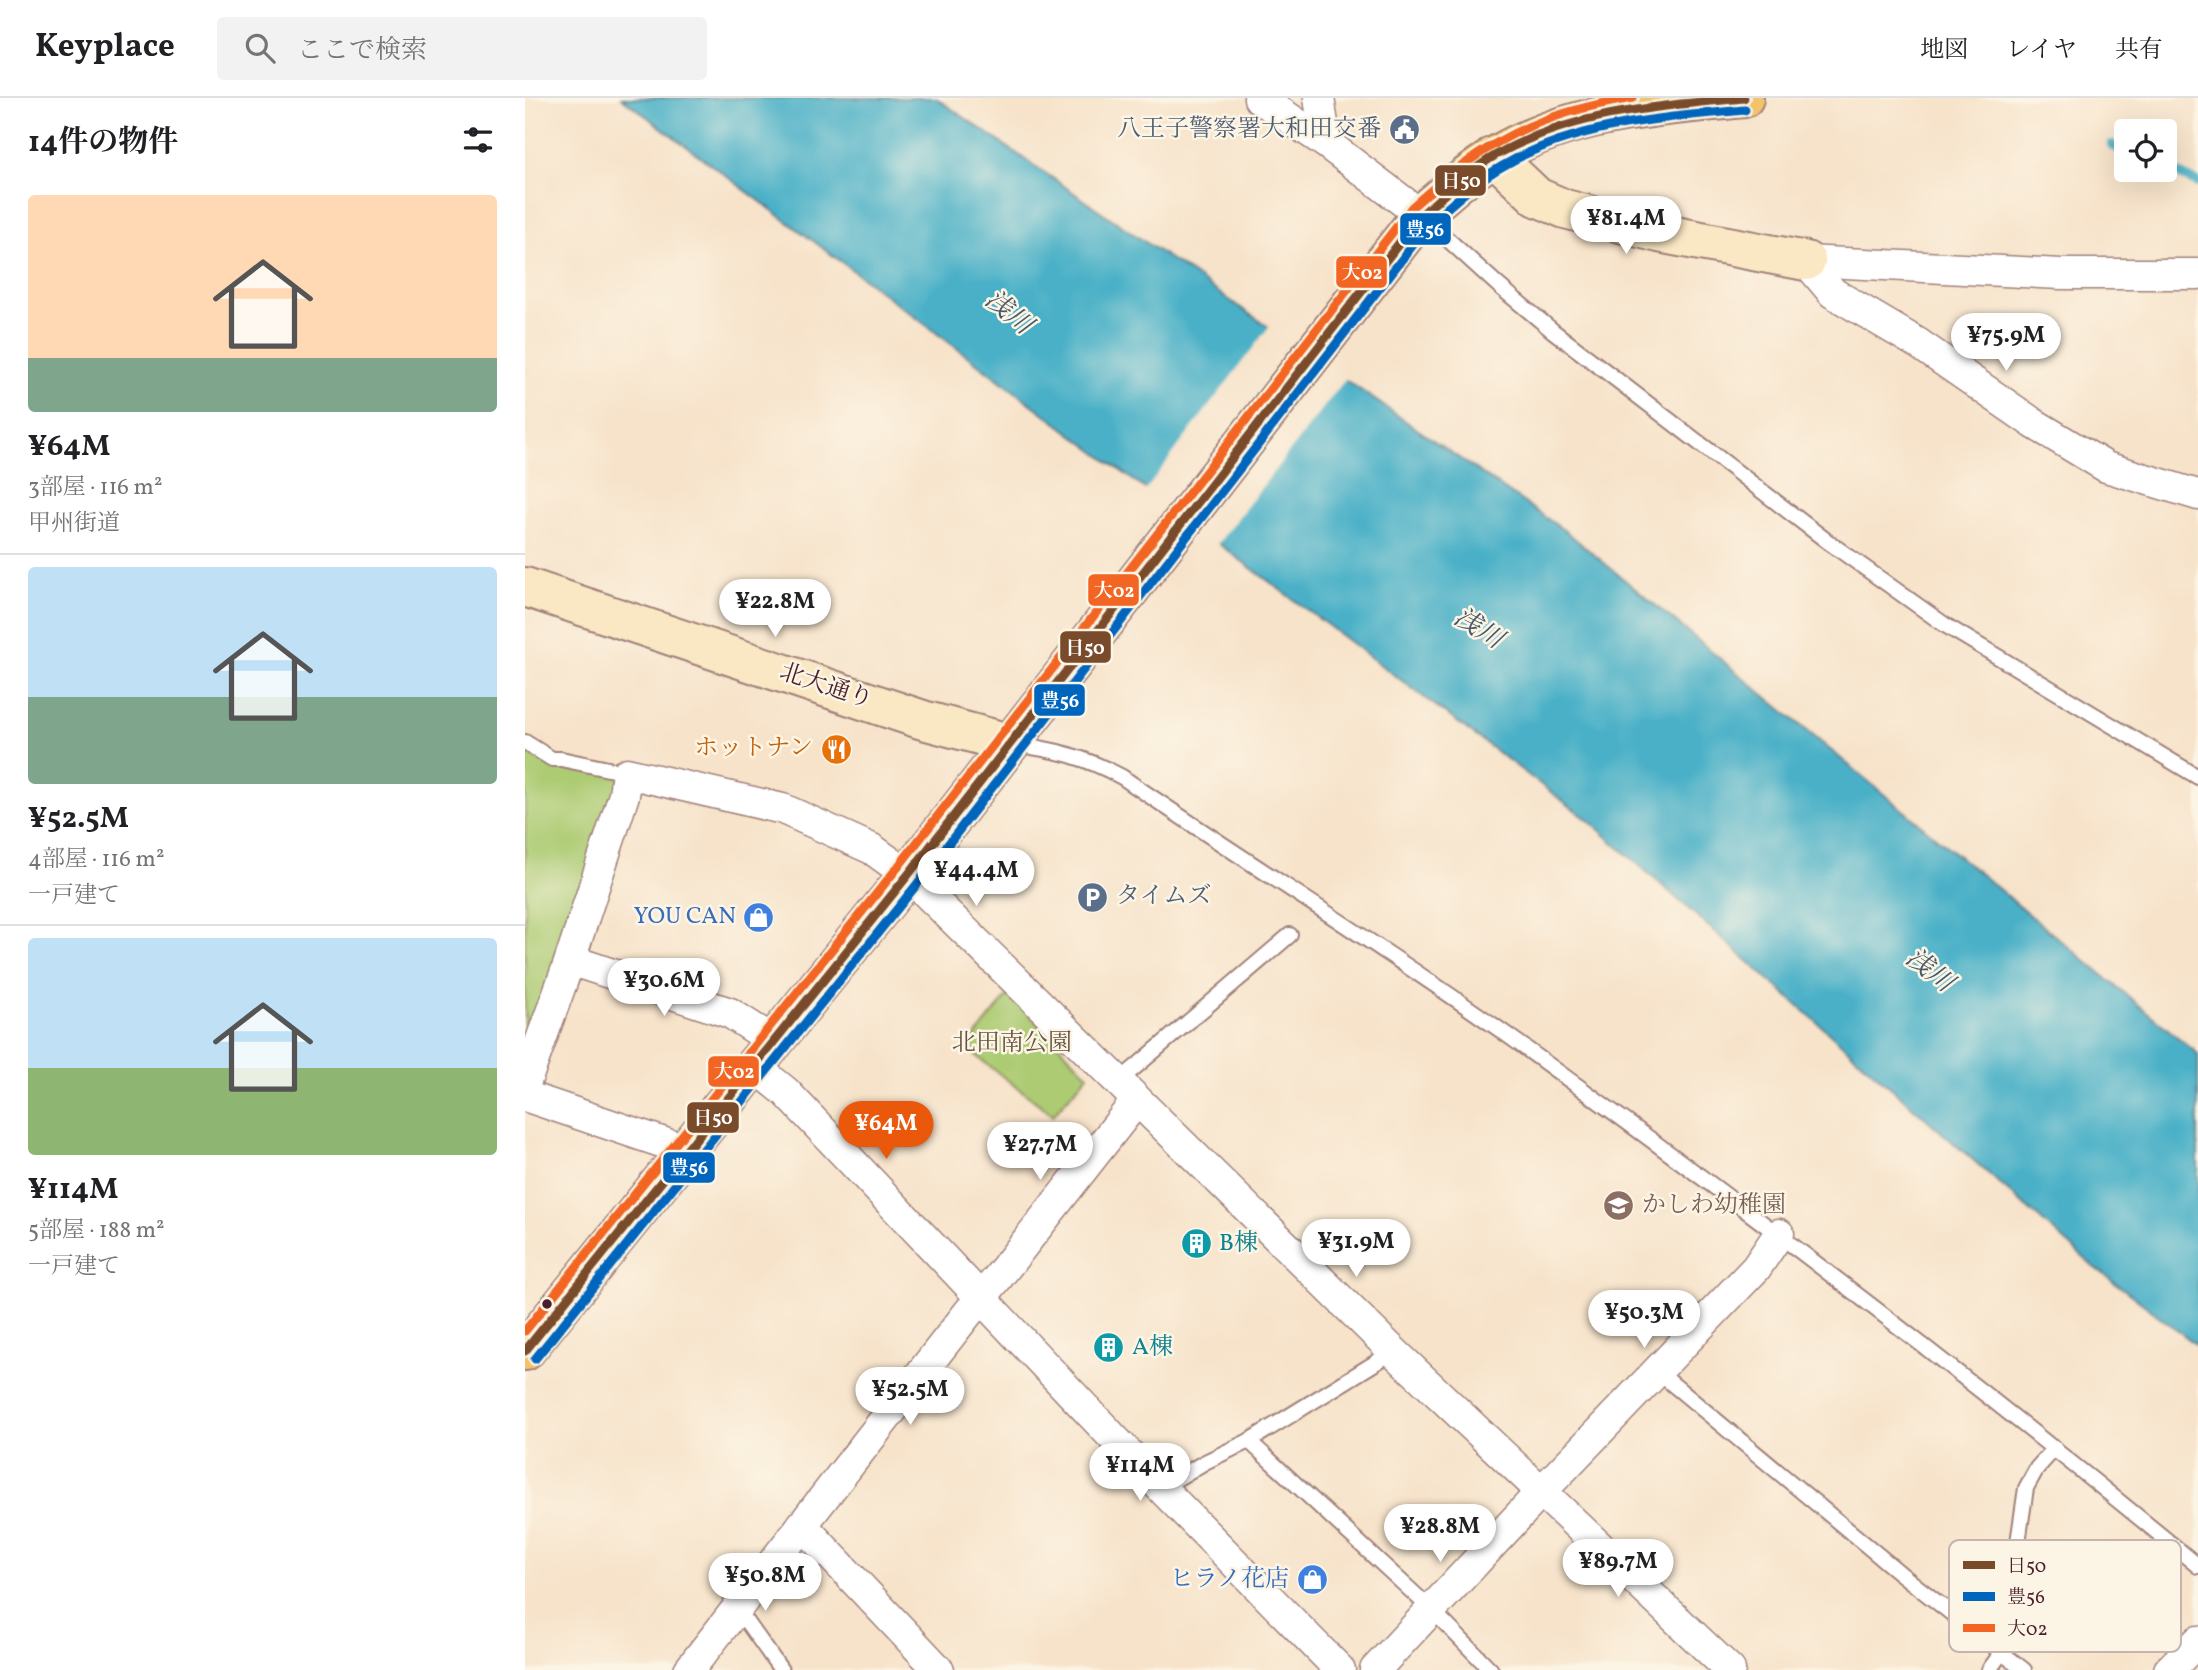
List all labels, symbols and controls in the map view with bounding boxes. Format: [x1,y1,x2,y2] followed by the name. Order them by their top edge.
[217,17,707,80] search box
[35,25,175,71] text: Keyplace
[241,29,279,67] icon: search
[297,33,427,69] text: ここで検索
[1920,34,1968,68] text: 地図
[2006,34,2077,68] text: レイヤ
[2115,34,2163,68] text: 共有
[1117,113,1381,147] place label: 八王子警察署大和田交番
[1387,113,1421,147] public building icon: 八王子警察署大和田交番
[2114,119,2177,182] map controls
[2114,119,2177,182] button: locate
[459,121,497,159] icon: filters
[28,122,178,164] text: 14件の物件
[1434,164,1487,197] line badge: 日50
[1441,169,1481,195] text: 日50
[1569,197,1683,256] pin: ¥81.4M
[1586,203,1666,235] text: ¥81.4M
[1399,212,1452,246] line badge: 豊56
[1406,218,1444,244] text: 豊56
[200,241,326,367] icon: home
[1335,255,1388,289] line badge: 大02
[1342,261,1382,287] text: 大02
[976,283,1042,345] water label: 浅川
[1949,314,2063,373] pin: ¥75.9M
[1967,320,2045,352] text: ¥75.9M
[28,426,110,468] text: ¥64M
[28,472,162,504] text: 3部屋 · 116 m²
[28,508,120,540] text: 甲州街道
[1087,573,1140,607] line badge: 大02
[1094,579,1134,605] text: 大02
[718,580,832,639] pin: ¥22.8M
[735,586,815,618] text: ¥22.8M
[1446,600,1512,660] water label: 浅川
[200,613,326,739] icon: home
[1059,630,1112,664] line badge: 日50
[1065,636,1105,662] text: 日50
[775,656,877,718] street label: 北大通り
[1033,683,1086,717] line badge: 豊56
[1041,689,1079,715] text: 豊56
[694,732,813,766] place label: ホットナン
[819,732,853,766] restaurant icon: ホットナン
[28,798,129,840] text: ¥52.5M
[28,844,164,876] text: 4部屋 · 116 m²
[919,848,1033,908] pin: ¥44.4M
[933,855,1019,887] text: ¥44.4M
[28,880,120,912] text: 一戸建て
[1076,880,1110,914] parking icon: タイムズ
[1116,880,1212,914] place label: タイムズ
[633,900,736,934] place label: YOU CAN
[742,900,776,934] shop icon: YOU CAN
[1897,941,1963,1003] water label: 浅川
[607,958,721,1018] pin: ¥30.6M
[623,965,705,997] text: ¥30.6M
[200,984,326,1110] icon: home
[952,1027,1072,1061] park label: 北田南公園
[707,1055,760,1088] line badge: 大02
[714,1060,754,1086] text: 大02
[686,1101,740,1134] line badge: 日50
[845,1102,927,1161] pin: ¥64M
[693,1106,733,1132] text: 日50
[855,1108,918,1140] text: ¥64M
[983,1122,1097,1182] pin: ¥27.7M
[1003,1129,1077,1161] text: ¥27.7M
[662,1151,716,1184] line badge: 豊56
[670,1156,708,1182] text: 豊56
[28,1169,118,1211] text: ¥114M
[1602,1189,1636,1223] school or university icon: かしわ幼稚園
[1642,1189,1786,1223] place label: かしわ幼稚園
[28,1215,165,1247] text: 5部屋 · 188 m²
[1299,1220,1413,1279] pin: ¥31.9M
[1318,1226,1394,1258] text: ¥31.9M
[1179,1227,1213,1261] building icon: B棟
[1219,1227,1258,1261] place label: B棟
[28,1251,120,1283] text: 一戸建て
[1587,1290,1701,1350] pin: ¥50.3M
[540,1297,554,1311] unlabelled marker
[1604,1297,1684,1329] text: ¥50.3M
[1092,1331,1126,1365] building icon: A棟
[1132,1331,1173,1365] place label: A棟
[853,1368,967,1427] pin: ¥52.5M
[871,1374,949,1406] text: ¥52.5M
[1091,1444,1189,1503] pin: ¥114M
[1105,1450,1175,1482] text: ¥114M
[1383,1504,1497,1564] pin: ¥28.8M
[1400,1511,1480,1543] text: ¥28.8M
[1561,1540,1675,1599] pin: ¥89.7M
[1949,1540,2181,1652] legend
[1579,1546,1657,1578] text: ¥89.7M
[708,1554,822,1613] pin: ¥50.8M
[2007,1554,2046,1580] text: 日50
[725,1560,805,1592] text: ¥50.8M
[1170,1563,1289,1597] place label: ヒラノ花店
[1295,1563,1329,1597] shop icon: ヒラノ花店
[2007,1585,2045,1611] text: 豊56
[2007,1617,2048,1643] text: 大02

